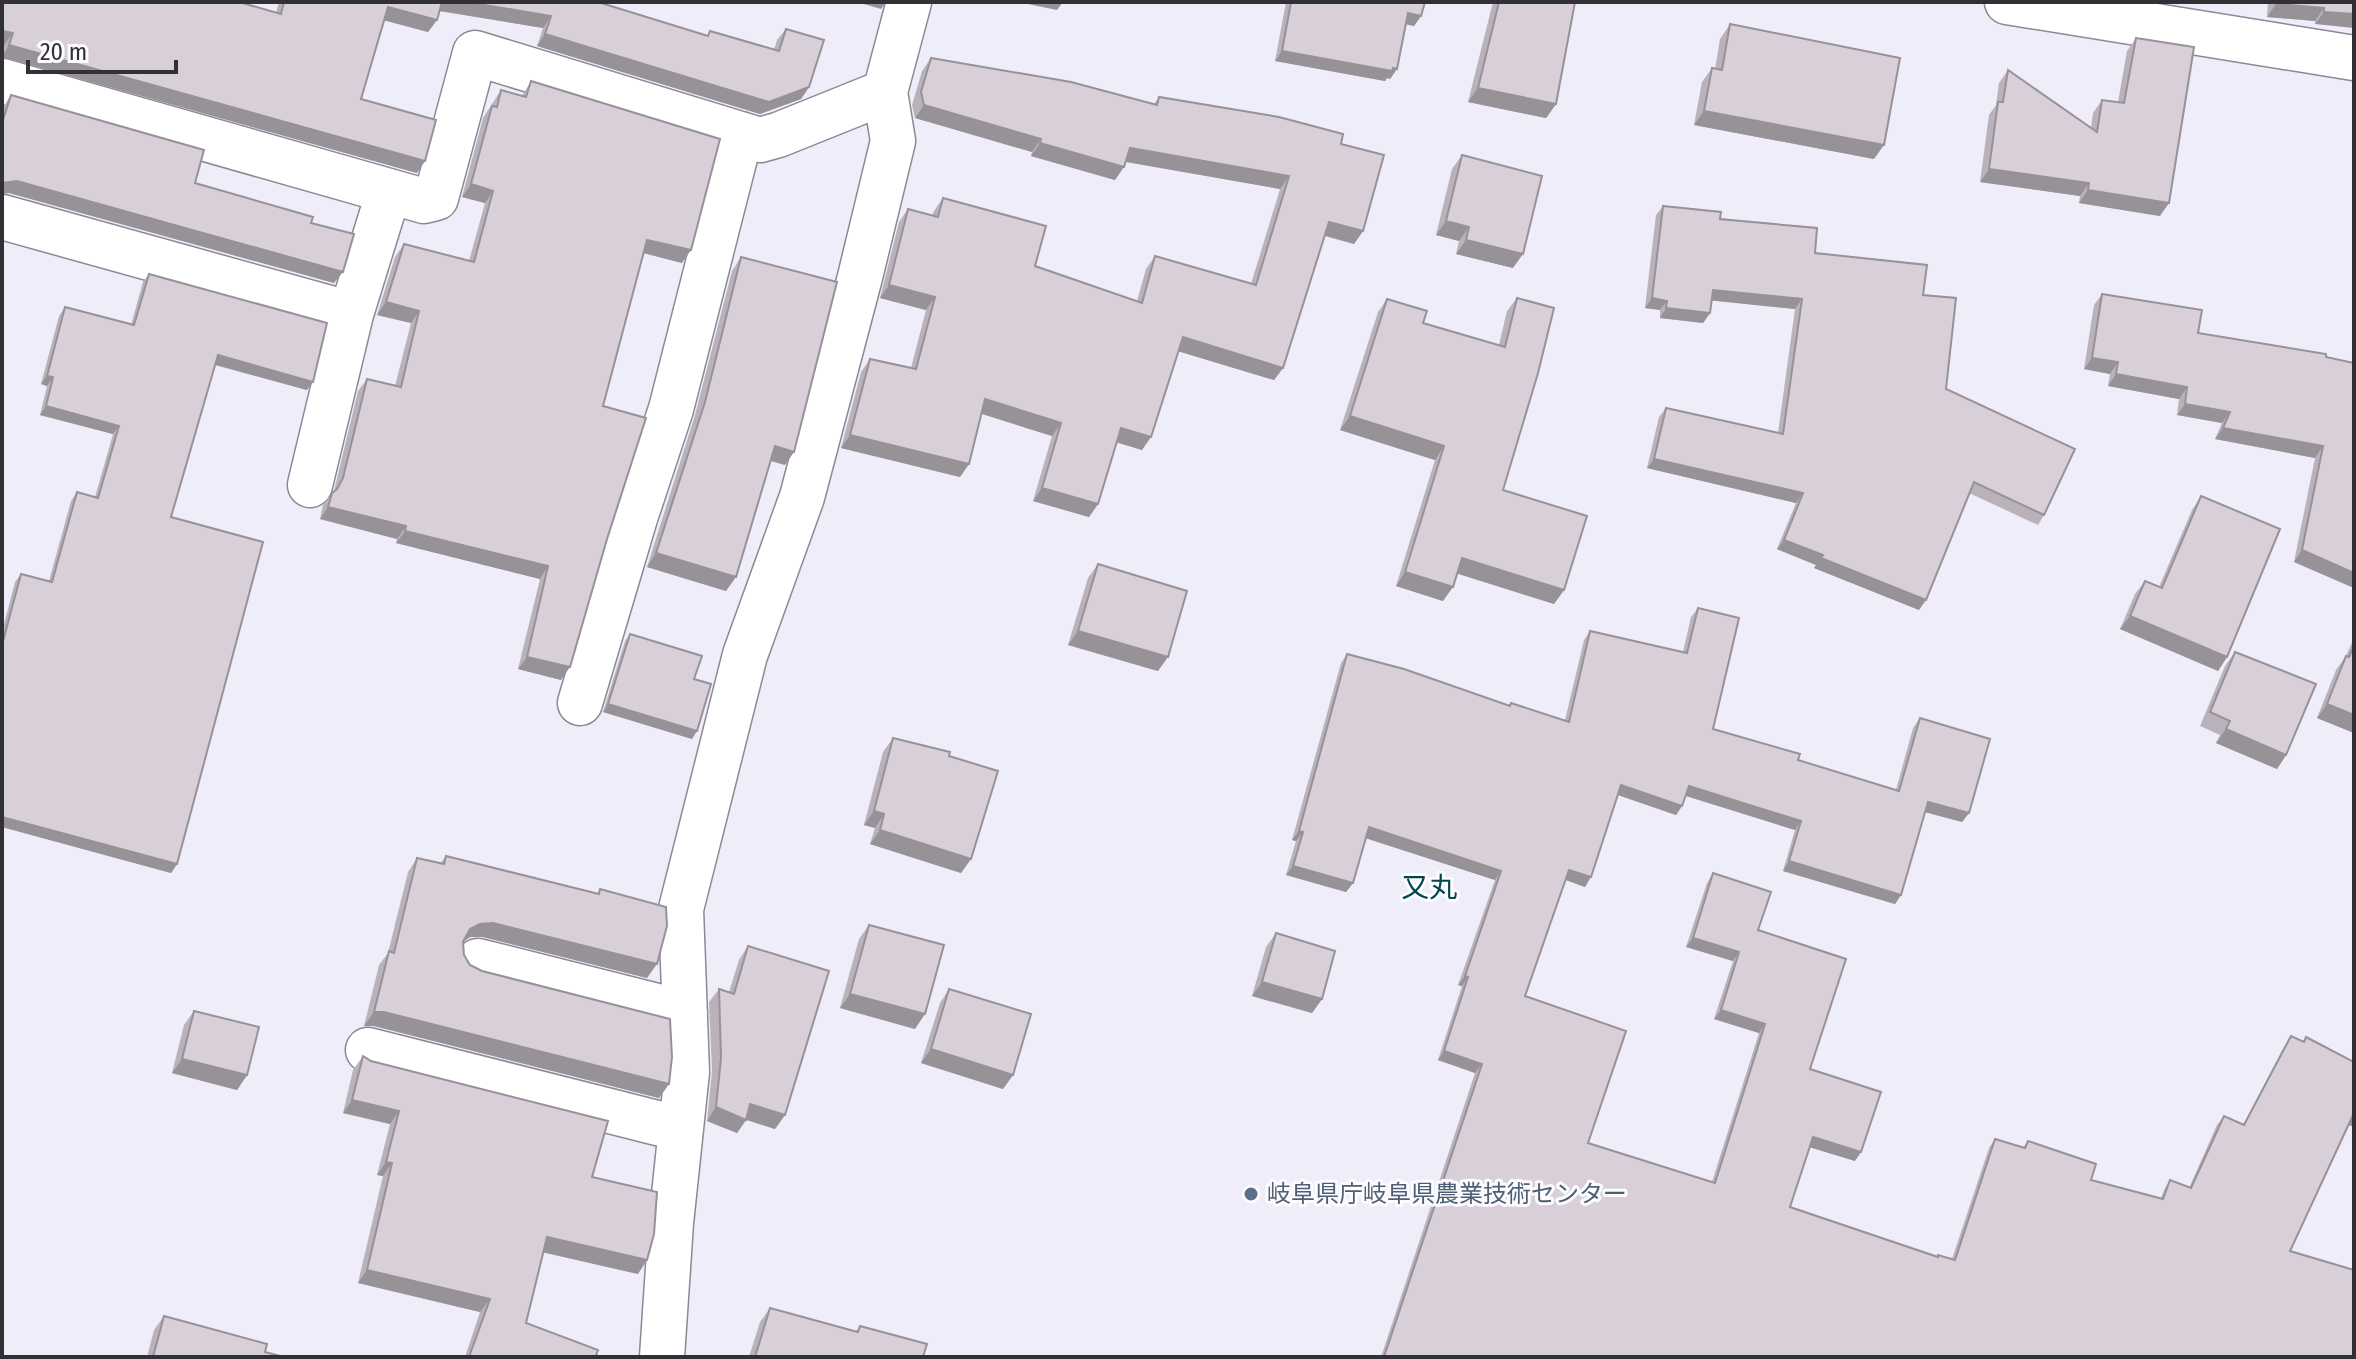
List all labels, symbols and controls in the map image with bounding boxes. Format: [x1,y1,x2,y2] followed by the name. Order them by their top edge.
[28,24,176,74] scale bar
[40,38,87,66] text: 20 m
[1401,871,1457,904] district label: 又丸
[1267,1180,1627,1208] place label: 岐阜県庁岐阜県農業技術センター
[1242,1185,1260,1203] marker: 岐阜県庁岐阜県農業技術センター

